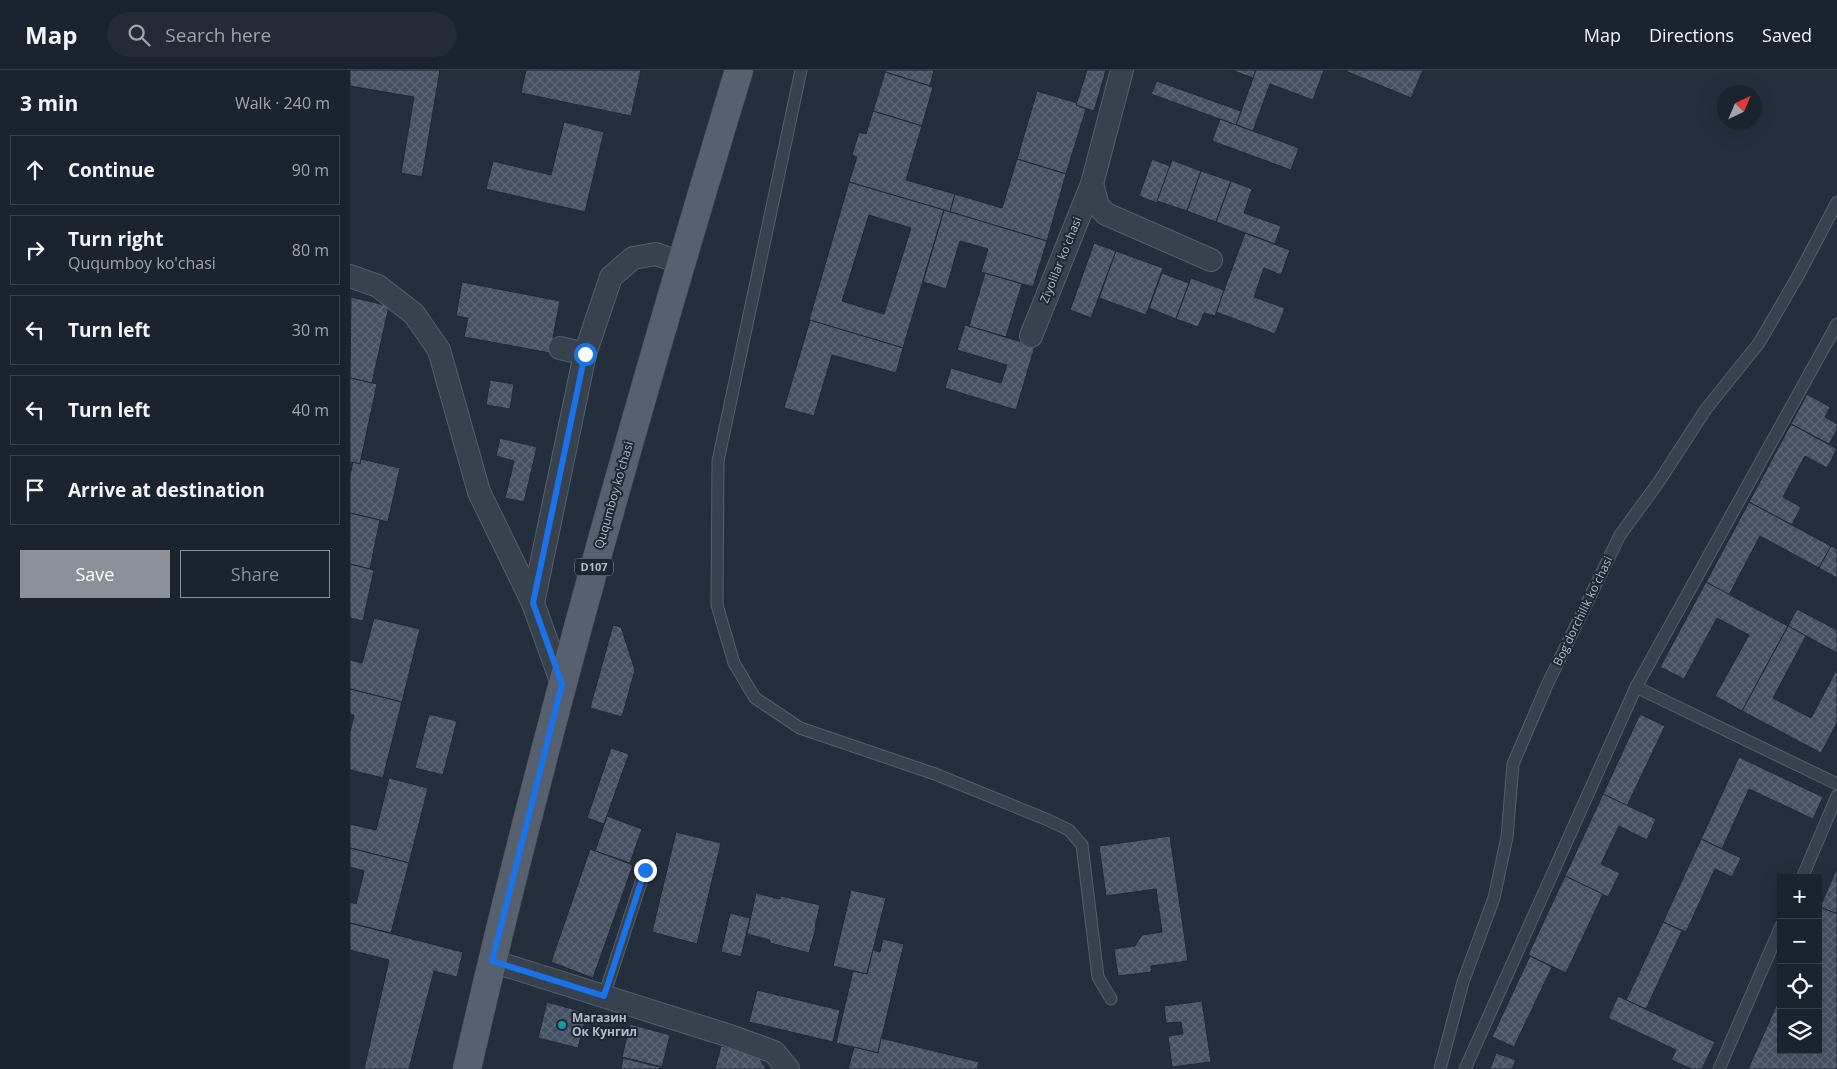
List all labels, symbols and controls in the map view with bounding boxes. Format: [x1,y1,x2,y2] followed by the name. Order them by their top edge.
[107,12,457,57] search box
[25,18,77,51] text: Map
[125,21,153,49] icon: search
[165,22,271,48] text: Search here
[1584,23,1621,47] text: Map
[1649,23,1734,47] text: Directions
[1762,23,1812,47] text: Saved
[1717,85,1762,130] north arrow
[20,89,78,117] text: 3 min
[235,92,330,114] text: Walk · 240 m
[21,156,49,184] icon: ahead
[68,157,155,183] text: Continue
[292,159,329,181] text: 90 m
[1035,214,1086,305] street label: Ziyolilar koʻchasi
[68,226,163,252] text: Turn right
[21,236,49,264] icon: right
[292,239,329,261] text: 80 m
[68,252,216,274] text: Ququmboy ko'chasi
[21,316,49,344] icon: left
[68,317,150,343] text: Turn left
[292,319,329,341] text: 30 m
[574,343,597,366] route start
[21,396,49,424] icon: left
[68,397,150,423] text: Turn left
[292,399,329,421] text: 40 m
[590,439,637,550] street label: Ququmboy ko'chasi
[21,476,49,504] icon: arrive
[68,477,265,503] text: Arrive at destination
[20,550,170,598] button: Save
[180,550,330,598] button: Share
[1549,553,1616,668] street label: Bogʻdorchilik koʻchasi
[575,558,613,576] road number: D107
[634,859,657,882] route end
[1777,874,1822,1054] map controls
[1777,874,1822,919] button: +
[1777,919,1822,964] button: −
[1777,964,1822,1009] button: locate
[572,1009,637,1040] place label: Магазин Ок Кунгил
[1777,1009,1822,1054] button: layers
[556,1019,568,1031] marker: Магазин Ок Кунгил

